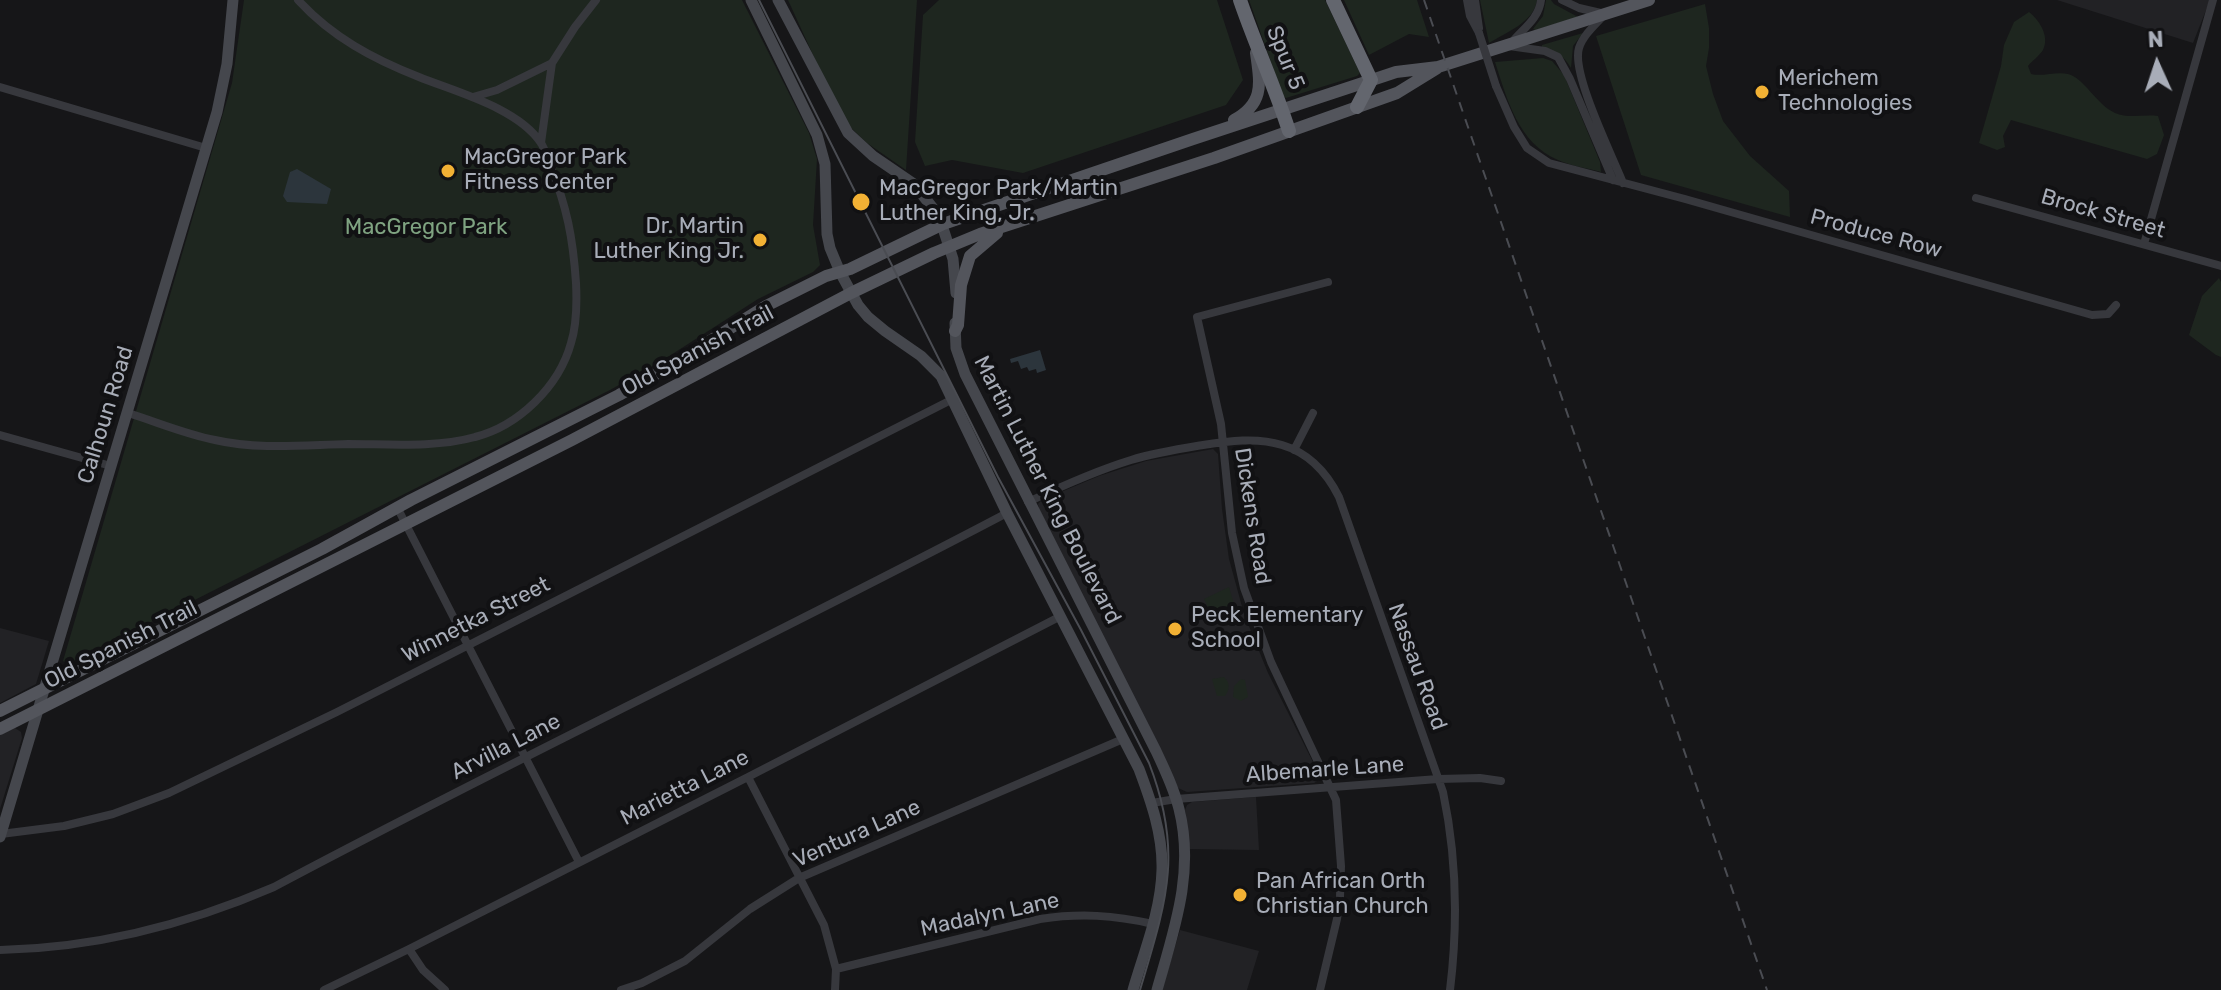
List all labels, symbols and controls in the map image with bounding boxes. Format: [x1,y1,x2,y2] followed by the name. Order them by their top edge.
[1260,22,1310,94] street label: Spur 5
[2117,24,2197,104] north arrow
[2147,26,2164,53] text: N
[1778,66,1912,118] place label: Merichem Technologies
[1753,83,1771,101] marker: Merichem Technologies
[464,145,626,196] place label: MacGregor Park Fitness Center
[439,162,457,180] marker: MacGregor Park Fitness Center
[879,176,1118,228] place label: MacGregor Park/Martin Luther King, Jr.
[2038,184,2168,244] street label: Brock Street
[850,191,872,213] marker: MacGregor Park/Martin Luther King, Jr.
[1807,204,1945,264] street label: Produce Row
[594,214,744,266] place label: Dr. Martin Luther King Jr.
[345,215,507,241] park label: MacGregor Park
[751,231,769,249] marker: Dr. Martin Luther King Jr.
[618,300,778,402] street label: Old Spanish Trail
[73,343,139,487] street label: Calhoun Road
[968,352,1126,628] street label: Martin Luther King Boulevard
[1228,446,1276,586] street label: Dickens Road
[398,571,554,669] street label: Winnetka Street
[40,595,202,695] street label: Old Spanish Trail
[1382,600,1452,734] street label: Nassau Road
[1191,603,1363,654] place label: Peck Elementary School
[1166,620,1184,638] marker: Peck Elementary School
[447,708,565,786] street label: Arvilla Lane
[616,744,754,832] street label: Marietta Lane
[1245,751,1405,789] street label: Albemarle Lane
[789,794,925,874] street label: Ventura Lane
[1256,869,1429,920] place label: Pan African Orth Christian Church
[1231,886,1249,904] marker: Pan African Orth Christian Church
[918,887,1062,943] street label: Madalyn Lane

